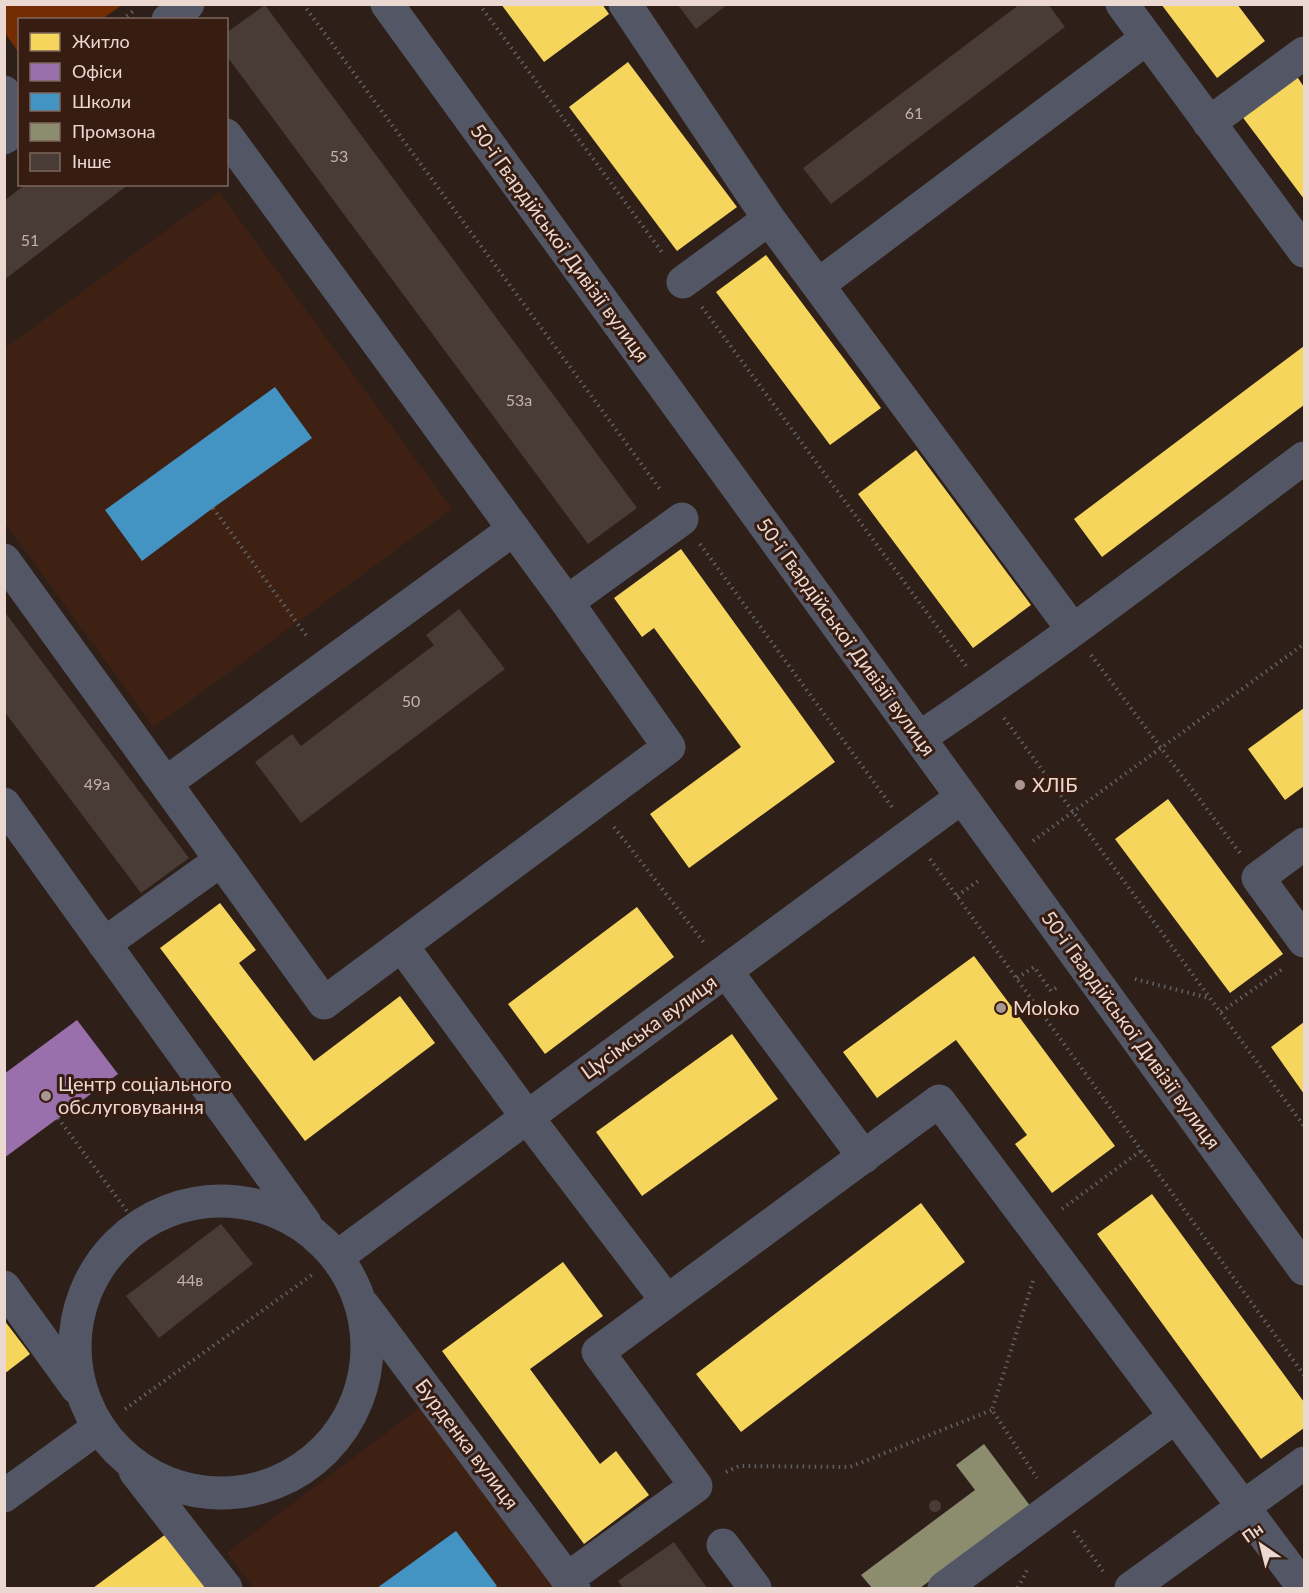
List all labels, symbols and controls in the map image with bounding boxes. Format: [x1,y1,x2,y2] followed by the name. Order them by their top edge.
[18,18,228,186] legend
[72,30,130,52] text: Житло
[72,60,122,82] text: Офіси
[72,90,131,112] text: Школи
[905,103,923,122] house number: 61
[466,119,655,366] street label: 50-ї Гвардійської Дивізії вулиця
[72,120,155,142] text: Промзона
[330,146,348,165] house number: 53
[72,150,111,172] text: Інше
[21,230,39,249] house number: 51
[506,390,532,409] house number: 53а
[752,513,941,760] street label: 50-ї Гвардійської Дивізії вулиця
[402,691,420,710] house number: 50
[1032,772,1078,796] place label: ХЛІБ
[84,774,110,793] house number: 49а
[1013,778,1027,792] marker: ХЛІБ
[1037,906,1226,1153] street label: 50-ї Гвардійської Дивізії вулиця
[576,969,721,1083] street label: Цусімська вулиця
[1013,995,1080,1019] place label: Moloko
[994,1001,1008,1015] marker: Moloko
[58,1071,232,1118] place label: Центр соціального обслуговування
[39,1089,53,1103] marker: Центр соціального обслуговування
[177,1270,203,1289] house number: 44в
[411,1374,525,1513] street label: Бурденка вулиця
[1231,1515,1291,1575] north arrow
[1238,1519,1266,1546] text: Пн

